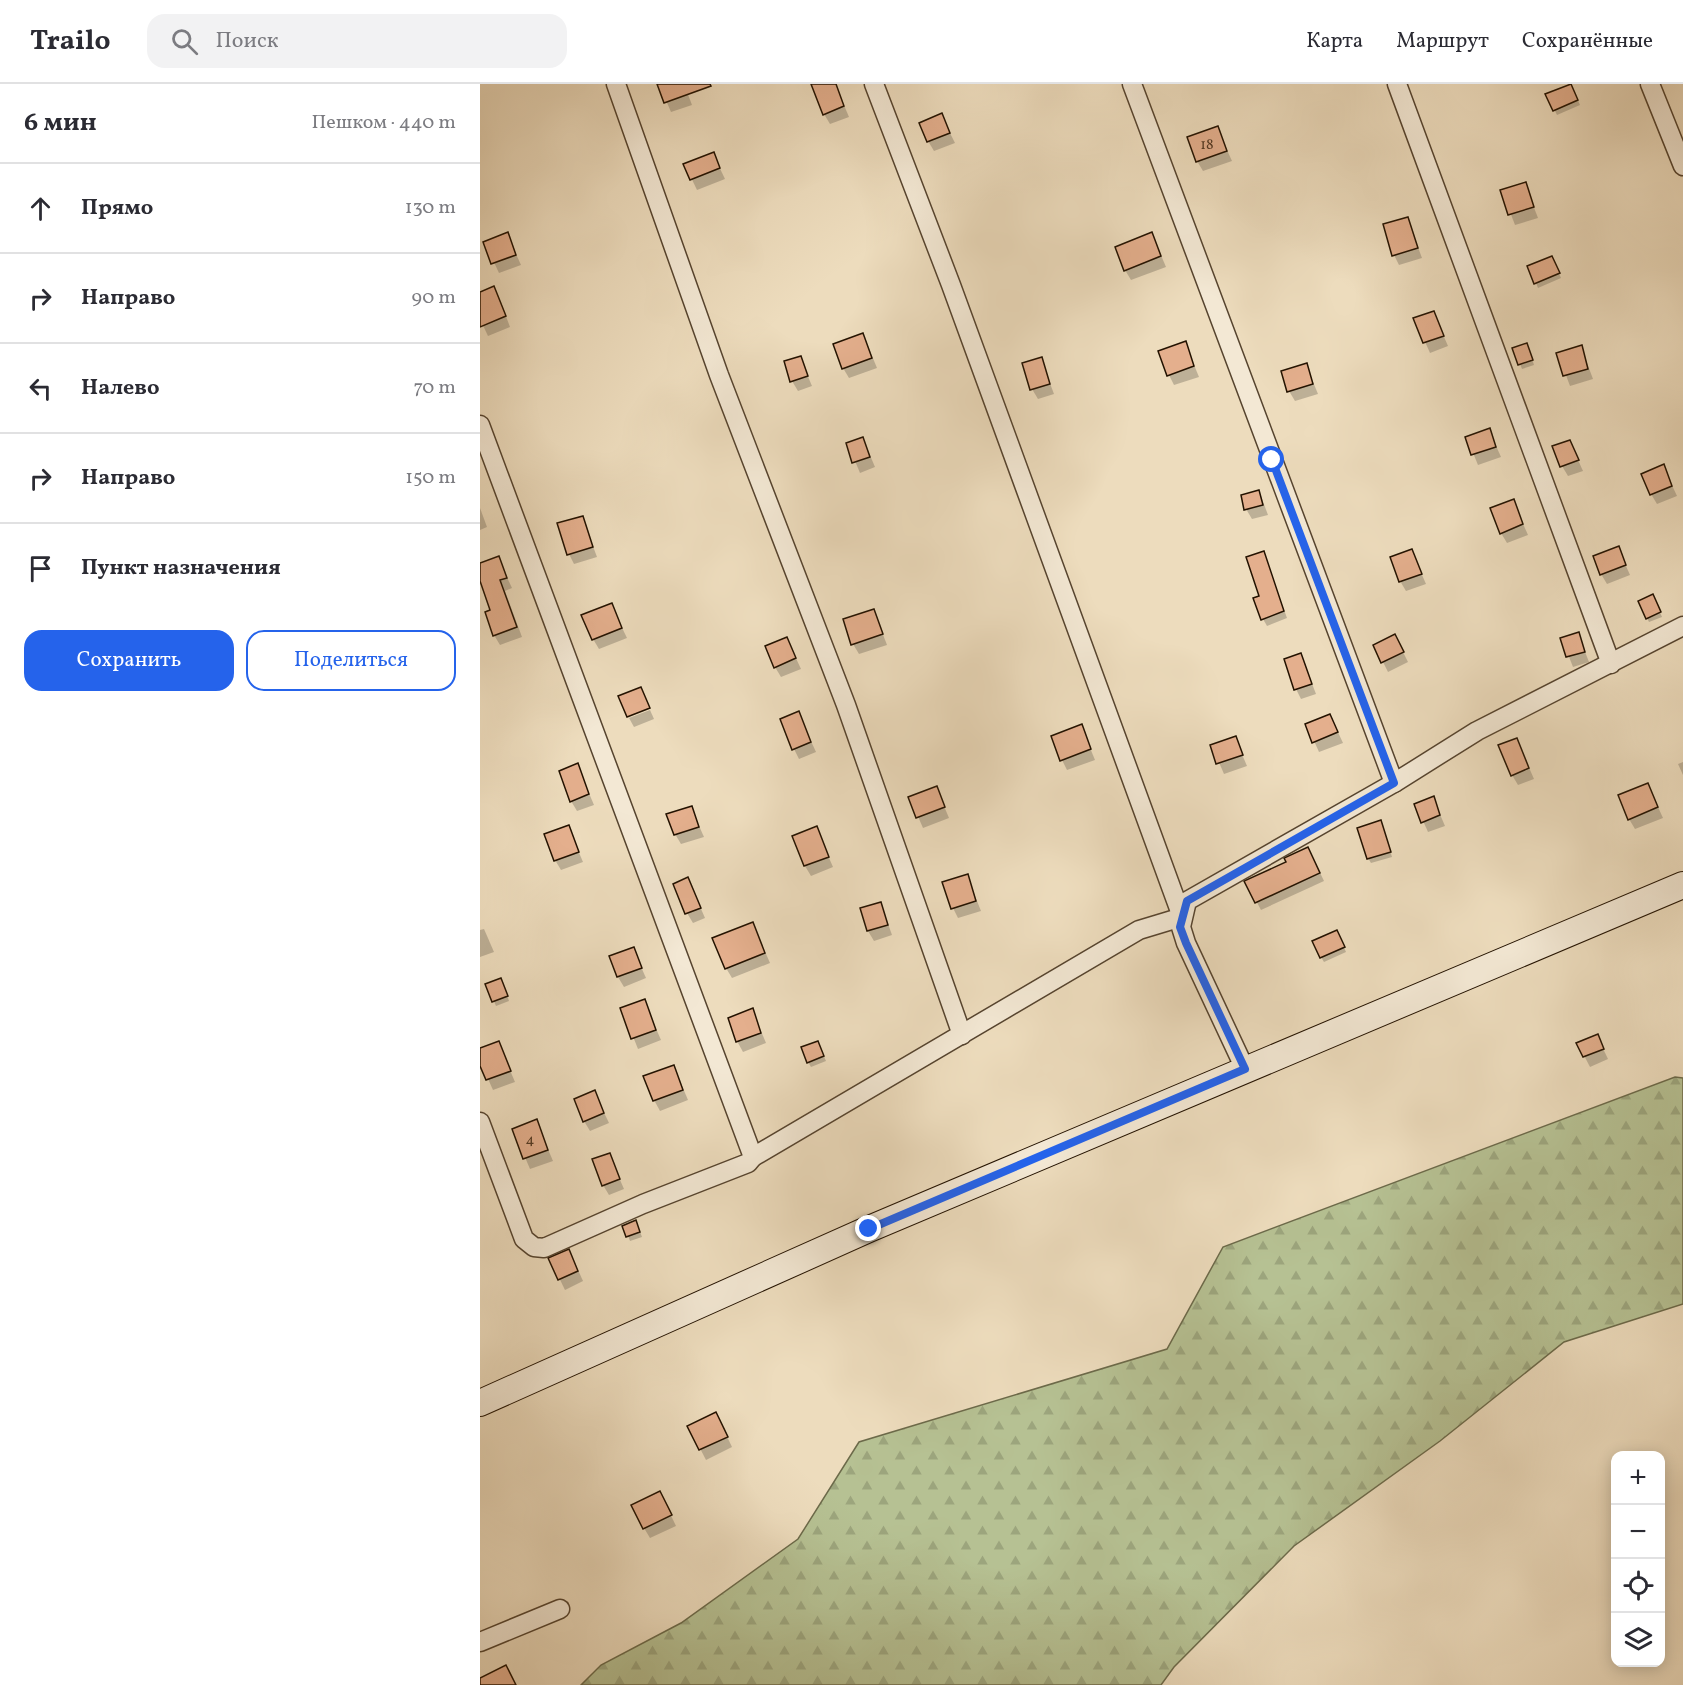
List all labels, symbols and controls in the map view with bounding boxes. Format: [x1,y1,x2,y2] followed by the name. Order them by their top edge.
[147,14,567,68] search box
[30,22,111,61] text: Trailo
[168,25,201,58] icon: search
[216,26,279,57] text: Поиск
[1306,27,1363,56] text: Карта
[1396,27,1489,56] text: Маршрут
[1522,27,1653,56] text: Сохранённые
[24,105,97,141] text: 6 мин
[312,109,456,137] text: Пешком · 440 m
[1200,135,1214,156] house number: 18
[24,192,57,225] icon: ahead
[81,193,153,224] text: Прямо
[405,194,456,222] text: 130 m
[24,282,57,315] icon: right
[81,283,175,314] text: Направо
[412,284,456,312] text: 90 m
[24,372,57,405] icon: left
[81,373,160,404] text: Налево
[413,374,456,402] text: 70 m
[1258,446,1284,472] route start
[24,462,57,495] icon: right
[81,463,175,494] text: Направо
[405,464,456,492] text: 150 m
[24,552,57,585] icon: arrive
[81,553,281,584] text: Пункт назначения
[24,630,234,691] button: Сохранить
[246,630,456,691] button: Поделиться
[526,1130,535,1151] house number: 4
[855,1215,881,1241] route end
[1611,1451,1665,1667] map controls
[1611,1451,1665,1505] button: +
[1611,1505,1665,1559] button: −
[1611,1559,1665,1613] button: locate
[1611,1613,1665,1667] button: layers

